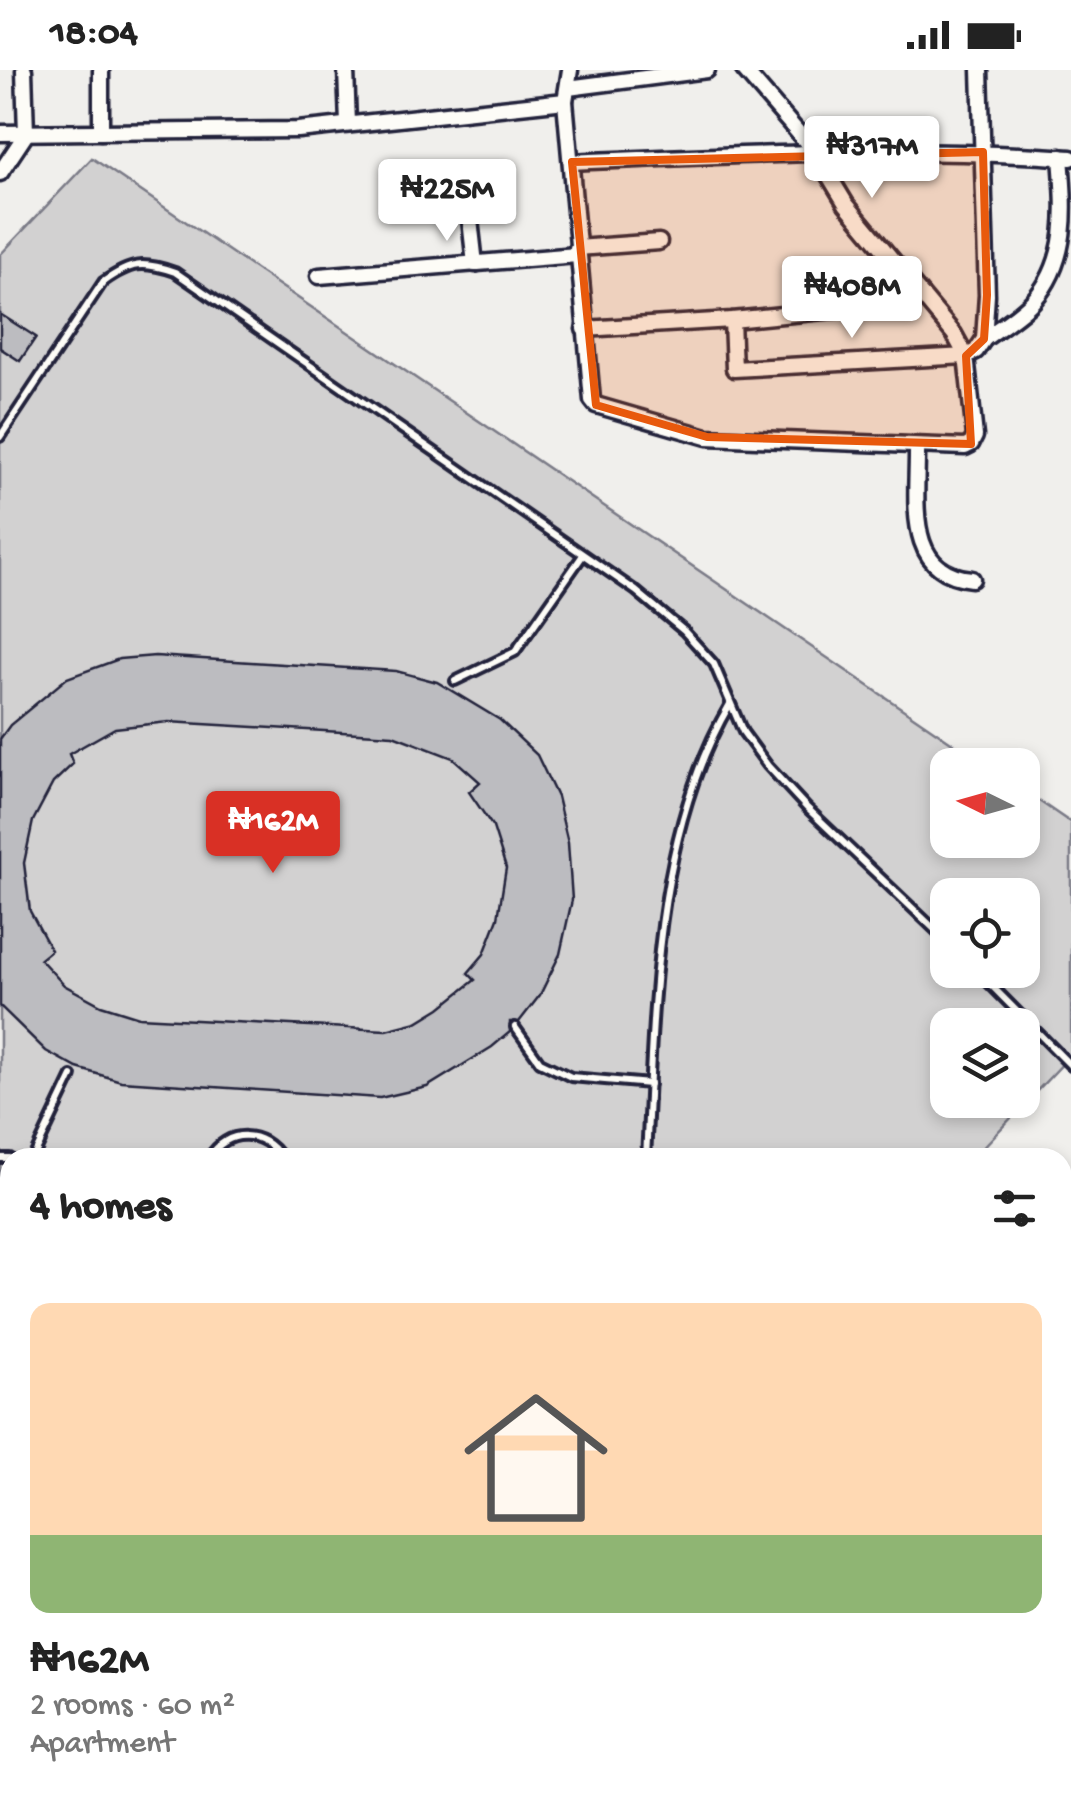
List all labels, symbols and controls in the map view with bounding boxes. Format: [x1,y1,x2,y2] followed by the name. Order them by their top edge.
[50,13,138,57] text: 18:04
[802,116,942,201] pin: ₦317M
[826,129,918,167] text: ₦317M
[377,159,517,244] pin: ₦225M
[400,172,494,210] text: ₦225M
[782,256,922,341] pin: ₦408M
[804,269,900,307] text: ₦408M
[930,748,1040,858] north arrow
[930,748,1040,1118] map controls
[203,791,343,876] pin: ₦162M
[228,804,318,842] text: ₦162M
[930,878,1040,988] button: locate
[930,1008,1040,1118] button: layers
[987,1181,1042,1236] icon: filters
[30,1184,171,1233] text: 4 homes
[446,1368,626,1548] icon: home
[30,1639,148,1688] text: ₦162M
[30,1688,235,1726] text: 2 rooms · 60 m²
[30,1726,174,1764] text: Apartment

